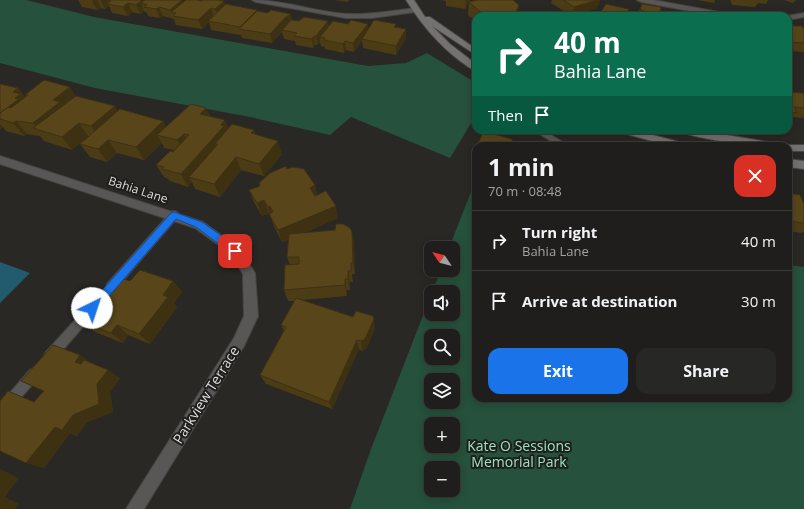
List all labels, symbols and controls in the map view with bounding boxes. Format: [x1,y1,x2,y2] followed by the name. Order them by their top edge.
[554,23,621,61] text: 40 m
[488,28,540,80] icon: right
[554,59,646,83] text: Bahia Lane
[531,104,553,126] icon: arrive
[488,105,523,125] text: Then
[488,150,555,183] text: 1 min
[734,155,776,197] button: close
[106,172,170,207] street label: Bahia Lane
[488,182,562,200] text: 70 m · 08:48
[522,222,597,242] text: Turn right
[488,230,510,252] icon: right
[741,231,776,251] text: 40 m
[218,234,252,268] pin
[224,240,246,262] icon: arrive
[424,241,460,277] north arrow
[424,241,460,497] map controls
[522,242,589,260] text: Bahia Lane
[424,285,460,321] button: sound
[71,287,113,329] position arrow
[488,290,510,312] icon: arrive
[522,291,677,311] text: Arrive at destination
[741,291,776,311] text: 30 m
[424,329,460,365] button: search
[168,342,243,447] street label: Parkview Terrace
[488,348,628,394] button: Exit
[636,348,776,394] button: Share
[424,373,460,409] button: layers
[424,417,460,453] button: +
[467,436,571,471] park label: Kate O Sessions Memorial Park
[424,461,460,497] button: −

